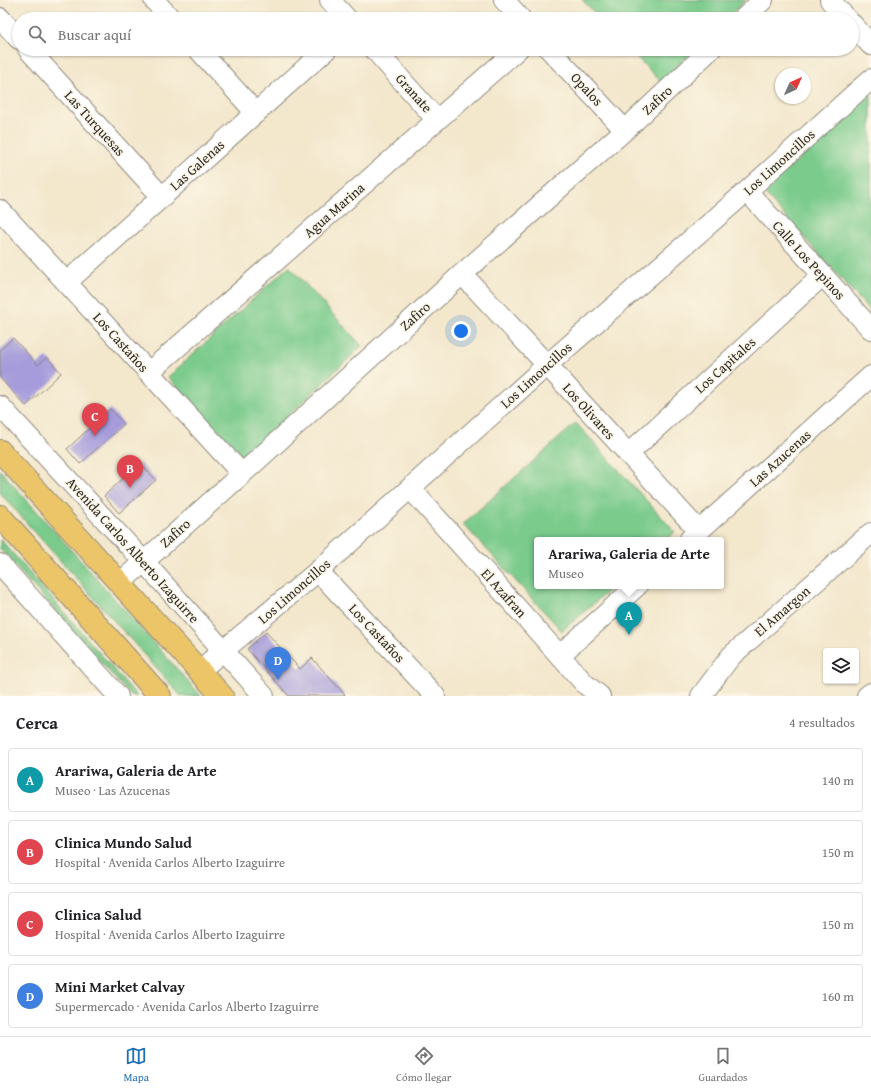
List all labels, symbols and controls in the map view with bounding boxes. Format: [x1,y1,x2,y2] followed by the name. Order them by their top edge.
[12,12,859,56] search box
[26,23,48,45] icon: search
[58,24,131,45] text: Buscar aquí
[566,68,608,110] street label: Opalos
[775,68,811,104] north arrow
[391,69,437,117] street label: Granate
[637,81,677,119] street label: Zafiro
[60,86,130,160] street label: Las Turquesas
[739,124,819,200] street label: Los Limoncillos
[165,135,229,195] street label: Las Galenas
[299,178,369,242] street label: Agua Marina
[768,216,850,304] street label: Calle Los Pepinos
[395,297,435,335] street label: Zafiro
[89,308,153,376] street label: Los Castaños
[451,321,471,341] your location
[690,332,760,398] street label: Los Capitales
[496,337,576,413] street label: Los Limoncillos
[558,378,620,444] street label: Los Olivares
[82,403,108,436] pin: C
[745,425,815,491] street label: Las Azucenas
[117,455,143,488] pin: B
[62,473,204,628] street label: Avenida Carlos Alberto Izaguirre
[155,514,195,552] street label: Zafiro
[534,537,724,589] popup
[548,543,710,564] text: Arariwa, Galeria de Arte
[253,554,335,628] street label: Los Limoncillos
[477,564,532,622] street label: El Azafran
[548,564,584,583] text: Museo
[750,581,814,641] street label: El Amargon
[344,599,410,667] street label: Los Castaños
[616,602,642,635] pin: A
[265,647,291,680] pin: D
[823,648,859,684] map controls
[823,648,859,684] button: layers
[16,710,58,735] text: Cerca
[789,713,855,732] text: 4 resultados
[55,760,217,781] text: Arariwa, Galeria de Arte
[26,771,34,790] text: A
[822,771,854,790] text: 140 m
[55,781,170,800] text: Museo · Las Azucenas
[55,832,192,853] text: Clinica Mundo Salud
[26,843,34,862] text: B
[822,843,854,862] text: 150 m
[55,853,285,872] text: Hospital · Avenida Carlos Alberto Izaguirre
[55,904,142,925] text: Clinica Salud
[26,915,34,934] text: C
[822,915,854,934] text: 150 m
[55,925,285,944] text: Hospital · Avenida Carlos Alberto Izaguirre
[55,976,185,997] text: Mini Market Calvay
[26,987,34,1006] text: D
[822,987,854,1006] text: 160 m
[55,997,319,1016] text: Supermercado · Avenida Carlos Alberto Izaguirre
[124,1045,149,1085] tab: Mapa
[396,1045,451,1085] tab: Cómo llegar
[698,1045,747,1085] tab: Guardados

